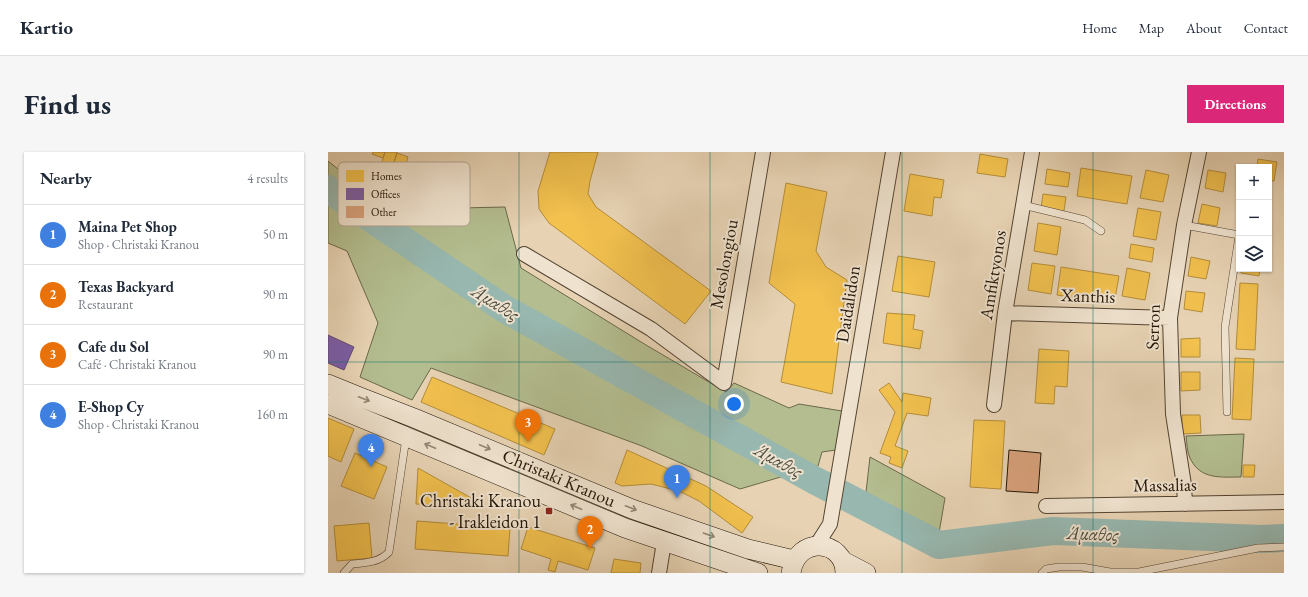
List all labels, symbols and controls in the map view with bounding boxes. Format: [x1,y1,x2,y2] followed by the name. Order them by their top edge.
[20,15,73,40] text: Kartio
[1082,19,1117,37] text: Home
[1139,19,1164,37] text: Map
[1186,19,1222,37] text: About
[1244,19,1288,37] text: Contact
[1187,85,1284,123] button: Directions
[24,86,111,122] text: Find us
[338,162,470,226] legend
[1236,164,1272,272] map controls
[1236,164,1272,200] button: +
[40,167,92,189] text: Nearby
[371,169,402,183] text: Homes
[247,170,288,187] text: 4 results
[371,187,400,201] text: Offices
[1236,200,1272,236] button: −
[371,205,397,219] text: Other
[78,217,177,236] text: Maina Pet Shop
[704,217,743,311] street label: Mesolongiou
[50,226,56,243] text: 1
[263,226,288,243] text: 50 m
[974,228,1011,322] street label: Amfiktyonos
[78,236,199,253] text: Shop · Christaki Kranou
[1236,236,1272,272] button: layers
[830,263,865,344] street label: Daidalidon
[78,277,174,296] text: Texas Backyard
[465,277,525,327] water label: Άμαθος
[1059,283,1116,308] street label: Xanthis
[50,286,56,303] text: 2
[263,286,288,303] text: 90 m
[78,296,133,313] text: Restaurant
[1140,303,1165,350] street label: Serron
[78,337,149,356] text: Cafe du Sol
[50,346,56,363] text: 3
[263,346,288,363] text: 90 m
[78,356,196,373] text: Café · Christaki Kranou
[724,394,744,414] your location
[358,395,370,403] one-way arrow
[78,397,144,416] text: E-Shop Cy
[50,406,56,423] text: 4
[257,406,288,423] text: 160 m
[515,409,541,442] pin: 3
[78,416,199,433] text: Shop · Christaki Kranou
[358,434,384,467] pin: 4
[748,436,808,484] water label: Άμαθος
[424,442,436,449] one-way arrow
[499,443,620,512] street label: Christaki Kranou
[478,444,490,451] one-way arrow
[664,465,690,498] pin: 1
[1133,472,1197,497] street label: Massalias
[420,489,541,533] place label: Christaki Kranou - Irakleidon 1
[570,503,582,510] one-way arrow
[624,504,636,512] one-way arrow
[544,506,554,516] marker: Christaki Kranou - Irakleidon 1
[577,516,603,549] pin: 2
[1065,520,1120,547] water label: Άμαθος
[702,532,715,539] one-way arrow

